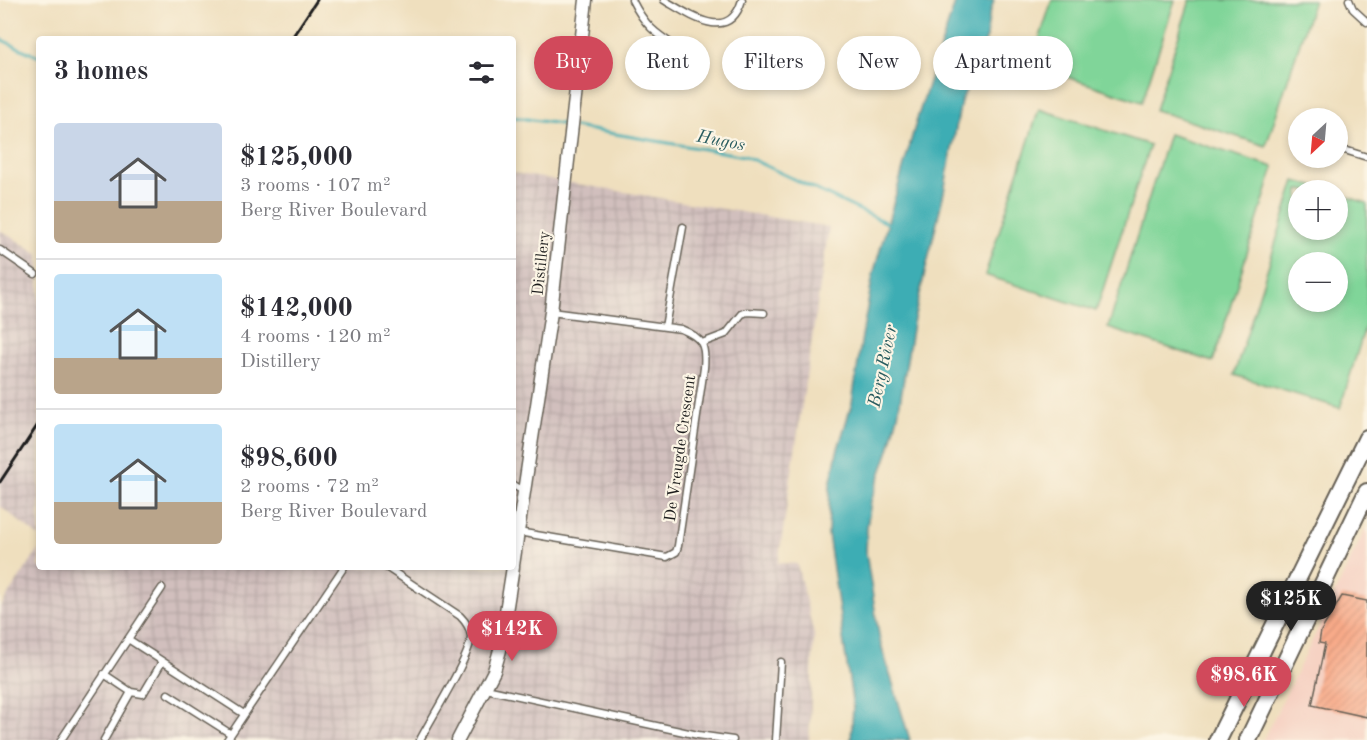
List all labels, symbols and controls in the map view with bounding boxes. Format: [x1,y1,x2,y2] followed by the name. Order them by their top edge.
[534,36,613,90] chip: Buy
[625,36,710,90] chip: Rent
[722,36,825,90] chip: Filters
[837,36,921,90] chip: New
[933,36,1073,90] chip: Apartment
[465,56,498,89] icon: filters
[54,59,148,85] text: 3 homes
[1288,108,1348,168] north arrow
[1288,108,1348,312] map controls
[694,127,747,155] water label: Hugos
[240,145,353,171] text: $125,000
[102,147,174,219] icon: home
[240,176,390,196] text: 3 rooms · 107 m²
[1288,180,1348,240] button: +
[240,201,427,221] text: Berg River Boulevard
[531,230,553,296] street label: Distillery
[1288,252,1348,312] button: −
[240,296,353,322] text: $142,000
[102,298,174,370] icon: home
[865,322,901,410] water label: Berg River
[240,327,390,347] text: 4 rooms · 120 m²
[240,352,321,372] text: Distillery
[663,373,699,523] street label: De Vreugde Crescent
[240,446,338,472] text: $98,600
[102,448,174,520] icon: home
[240,477,379,497] text: 2 rooms · 72 m²
[240,502,427,522] text: Berg River Boulevard
[1249,581,1333,632] pin: $125K
[1260,590,1322,610] text: $125K
[470,611,554,662] pin: $142K
[481,620,543,640] text: $142K
[1195,657,1293,708] pin: $98.6K
[1210,666,1278,686] text: $98.6K

